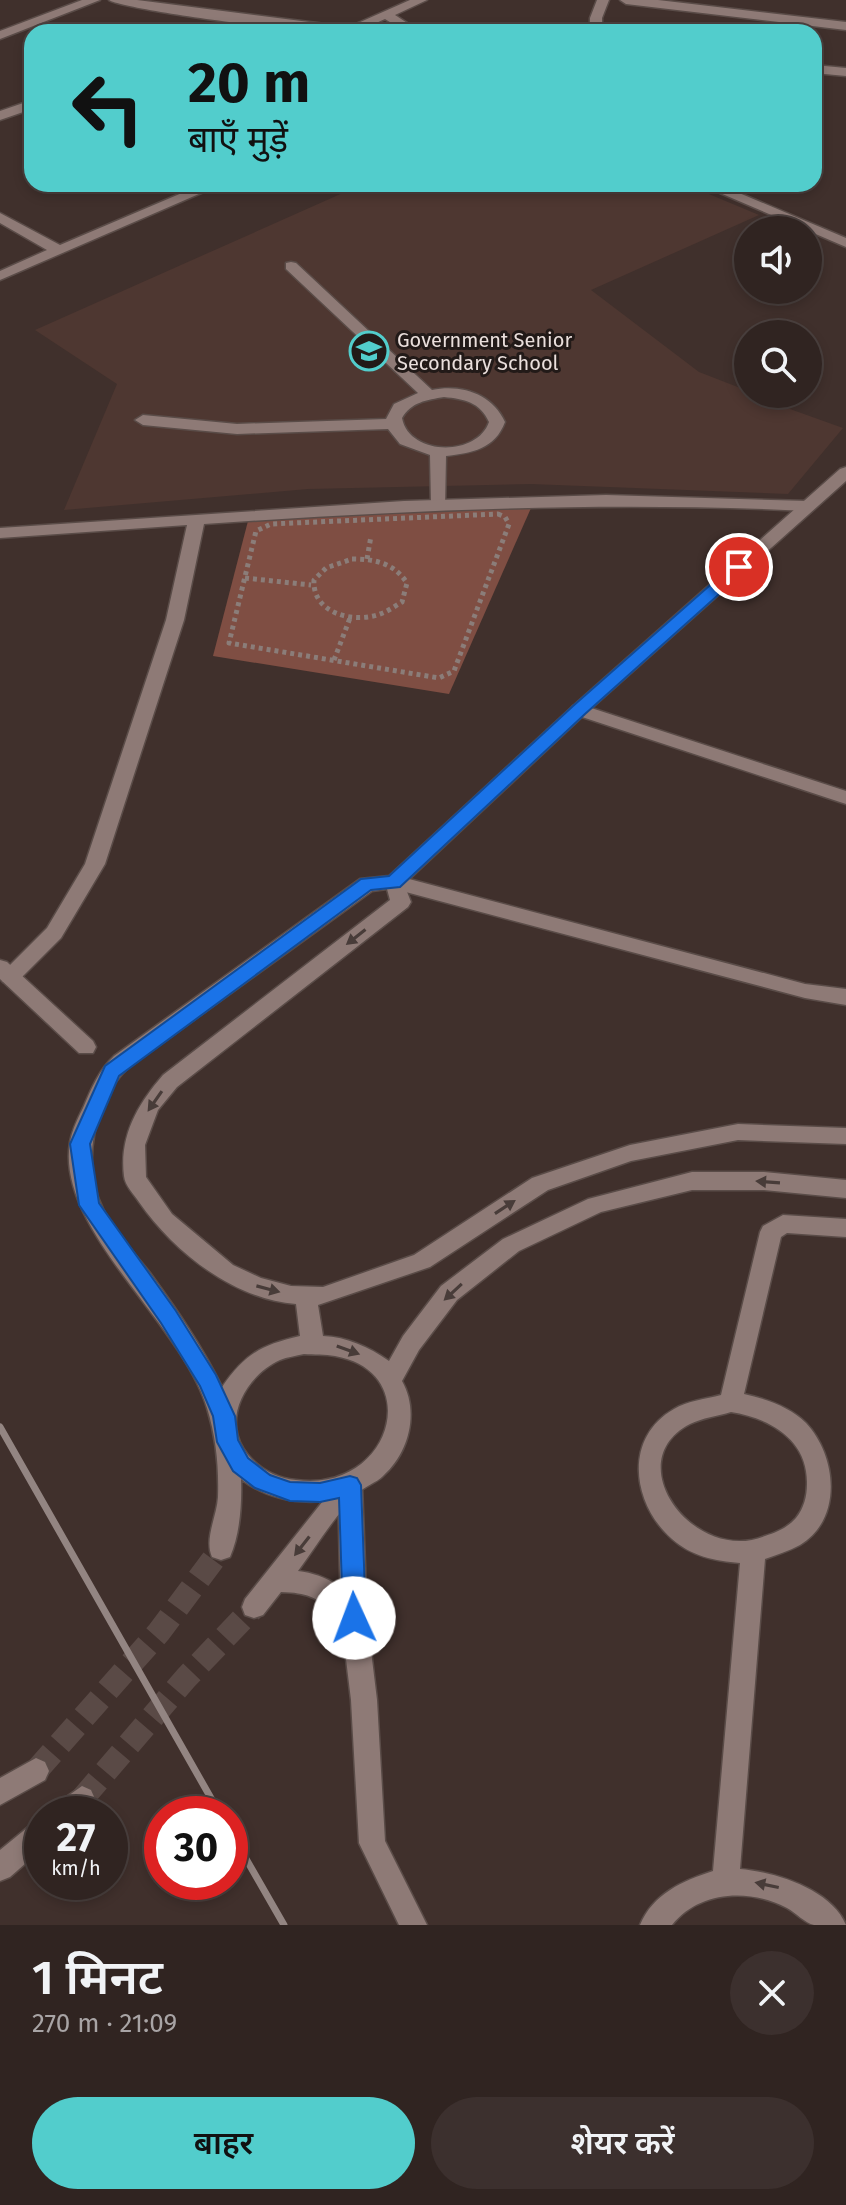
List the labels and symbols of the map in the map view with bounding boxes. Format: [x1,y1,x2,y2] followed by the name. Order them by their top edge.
[397,328,572,375] place label: Government Senior Secondary School
[348,330,390,372] school or university icon: Government Senior Secondary School
[705,533,773,601] pin
[346,929,366,945] one-way arrow
[148,1090,163,1111] one-way arrow
[755,1175,780,1188] one-way arrow
[494,1200,516,1214] one-way arrow
[444,1282,463,1300] one-way arrow
[255,1284,280,1296] one-way arrow
[336,1344,360,1356] one-way arrow
[294,1536,311,1556] one-way arrow
[312,1576,396,1660] position arrow
[144,1796,248,1900] speed limit sign: 30
[754,1879,779,1891] one-way arrow

